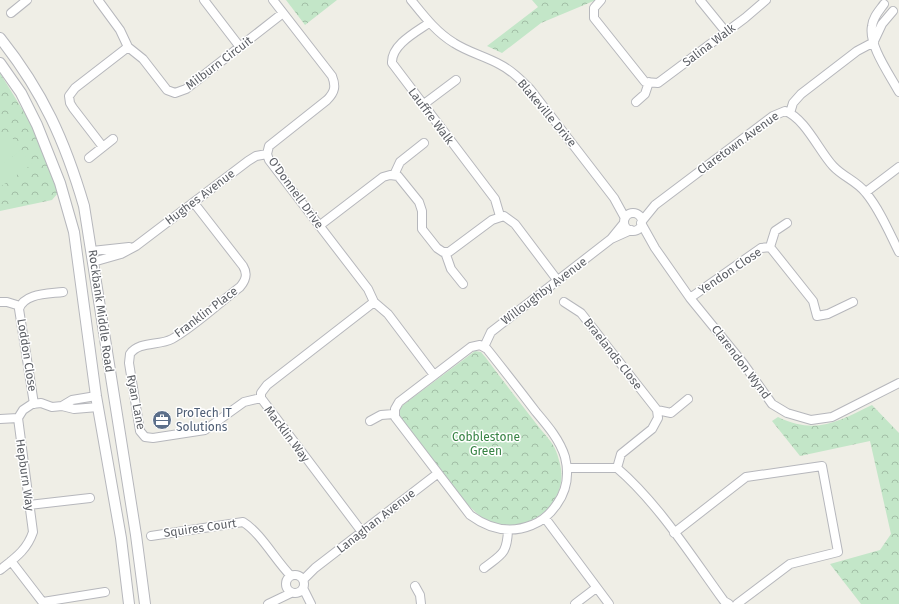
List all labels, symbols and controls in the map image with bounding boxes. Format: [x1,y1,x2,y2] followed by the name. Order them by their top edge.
[680,20,739,69] street label: Salina Walk
[183,33,256,93] street label: Milburn Circuit
[515,76,579,150] street label: Blakeville Drive
[405,85,457,148] street label: Lauffre Walk
[695,109,781,177] street label: Claretown Avenue
[265,155,327,231] street label: O'Donnell Drive
[162,166,238,228] street label: Hughes Avenue
[696,245,764,297] street label: Yendon Close
[85,249,117,373] street label: Rockbank Middle Road
[498,254,590,328] street label: Willoughby Avenue
[172,284,240,340] street label: Franklin Place
[581,316,645,392] street label: Braelands Close
[14,318,40,392] street label: Loddon Close
[709,322,773,402] street label: Clarendon Wynd
[124,373,148,431] street label: Ryan Lane
[261,403,313,465] street label: Macklin Way
[176,406,233,434] place label: ProTech IT Solutions
[151,409,173,431] office icon: ProTech IT Solutions
[452,430,520,458] park label: Cobblestone Green
[13,438,37,512] street label: Hepburn Way
[334,486,418,556] street label: Lanaghan Avenue
[163,516,238,540] street label: Squires Court

